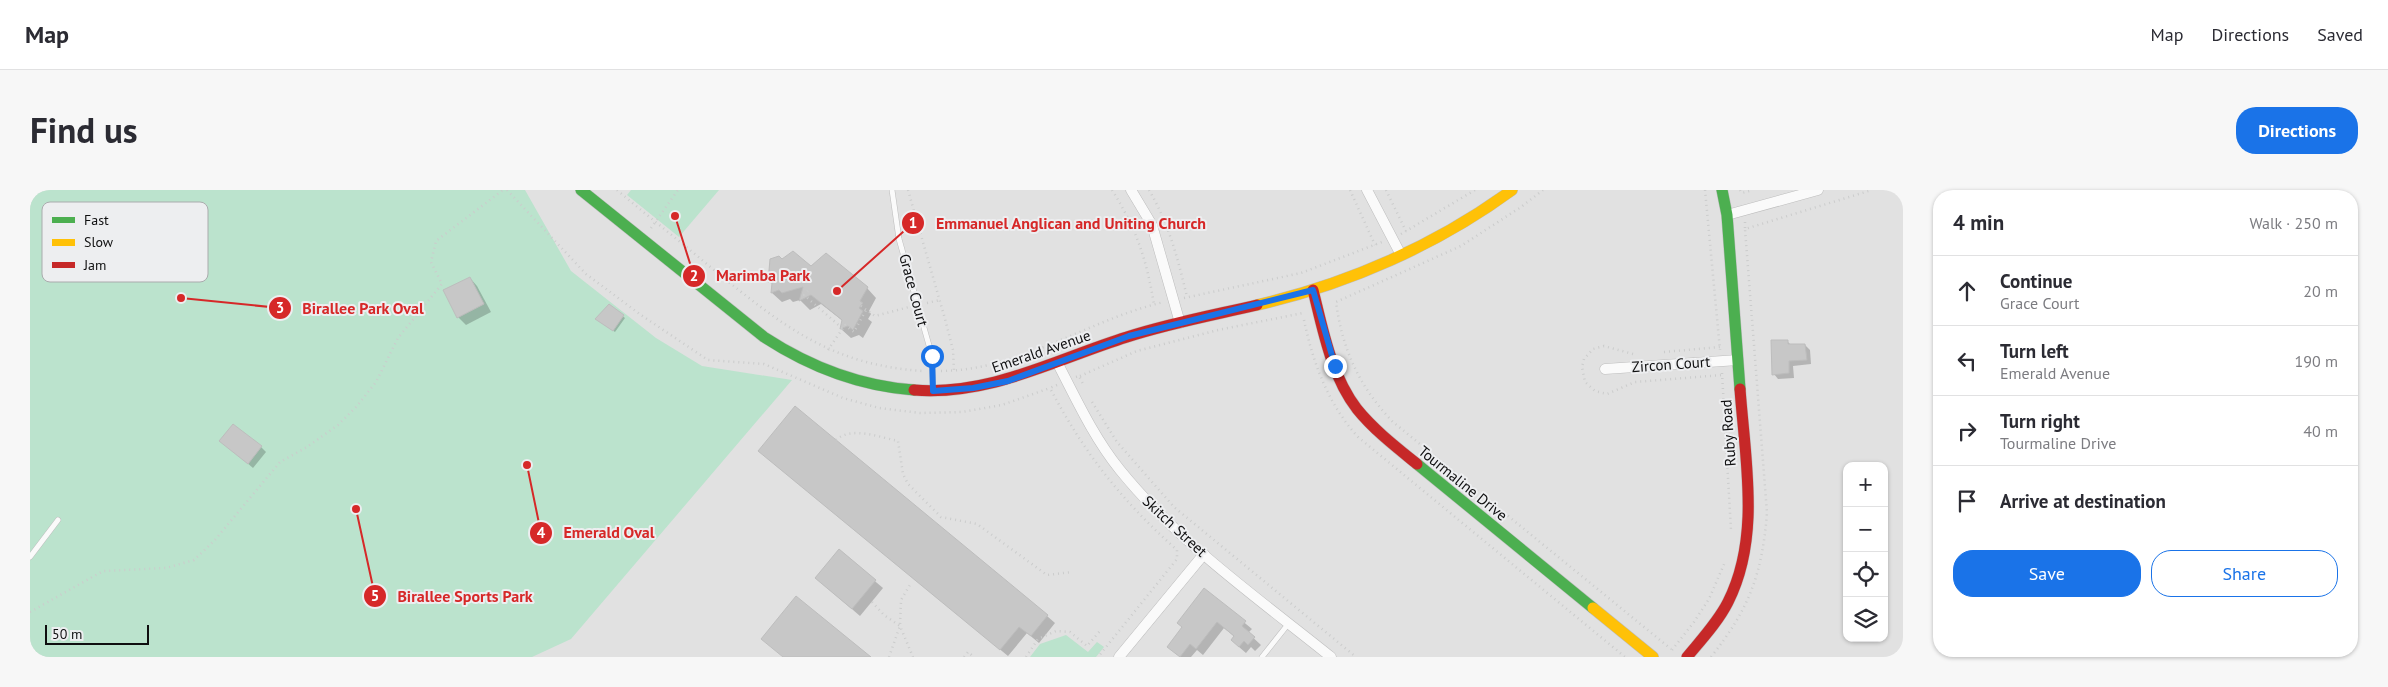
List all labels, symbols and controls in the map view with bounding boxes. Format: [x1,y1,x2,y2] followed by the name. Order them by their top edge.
[25,19,69,50] text: Map
[2151,23,2183,46] text: Map
[2211,23,2289,46] text: Directions
[2317,23,2363,46] text: Saved
[30,107,138,153] text: Find us
[2236,107,2358,154] button: Directions
[42,202,208,282] legend
[900,208,1216,239] callout: Emmanuel Anglican and Uniting Church
[1953,209,2004,236] text: 4 min
[84,211,109,229] text: Fast
[909,213,917,232] text: 1
[936,213,1206,233] text: Emmanuel Anglican and Uniting Church
[2249,213,2338,233] text: Walk · 250 m
[84,233,114,251] text: Slow
[895,252,933,328] street label: Grace Court
[83,256,106,274] text: Jam
[681,260,820,291] callout: Marimba Park
[716,265,810,285] text: Marimba Park
[690,266,698,285] text: 2
[2000,269,2072,293] text: Continue
[1953,277,1981,305] icon: ahead
[2303,281,2338,301] text: 20 m
[267,293,434,324] callout: Birallee Park Oval
[2000,293,2080,313] text: Grace Court
[276,298,284,317] text: 3
[302,298,424,318] text: Birallee Park Oval
[989,325,1093,377] street label: Emerald Avenue
[2000,339,2069,363] text: Turn left
[921,345,944,368] route start
[1953,347,1981,375] icon: left
[2295,351,2338,371] text: 190 m
[1631,352,1711,376] street label: Zircon Court
[1324,355,1347,378] route end
[2000,363,2110,383] text: Emerald Avenue
[1716,399,1740,467] street label: Ruby Road
[2000,409,2080,433] text: Turn right
[1953,417,1981,445] icon: right
[2303,421,2338,441] text: 40 m
[2000,433,2116,453] text: Tourmaline Drive
[1415,441,1511,525] street label: Tourmaline Drive
[1843,462,1888,642] map controls
[1843,462,1888,507] button: +
[1953,487,1981,515] icon: arrive
[2000,489,2166,513] text: Arrive at destination
[1139,491,1211,561] street label: Skitch Street
[1843,507,1888,552] button: −
[529,517,665,548] callout: Emerald Oval
[564,522,655,542] text: Emerald Oval
[537,523,546,542] text: 4
[1953,550,2141,597] button: Save
[2151,550,2338,597] button: Share
[1843,552,1888,597] button: locate
[362,581,542,612] callout: Birallee Sports Park
[371,586,379,605] text: 5
[397,586,533,606] text: Birallee Sports Park
[1843,597,1888,642] button: layers
[45,622,149,645] scale bar
[52,625,82,643] text: 50 m

